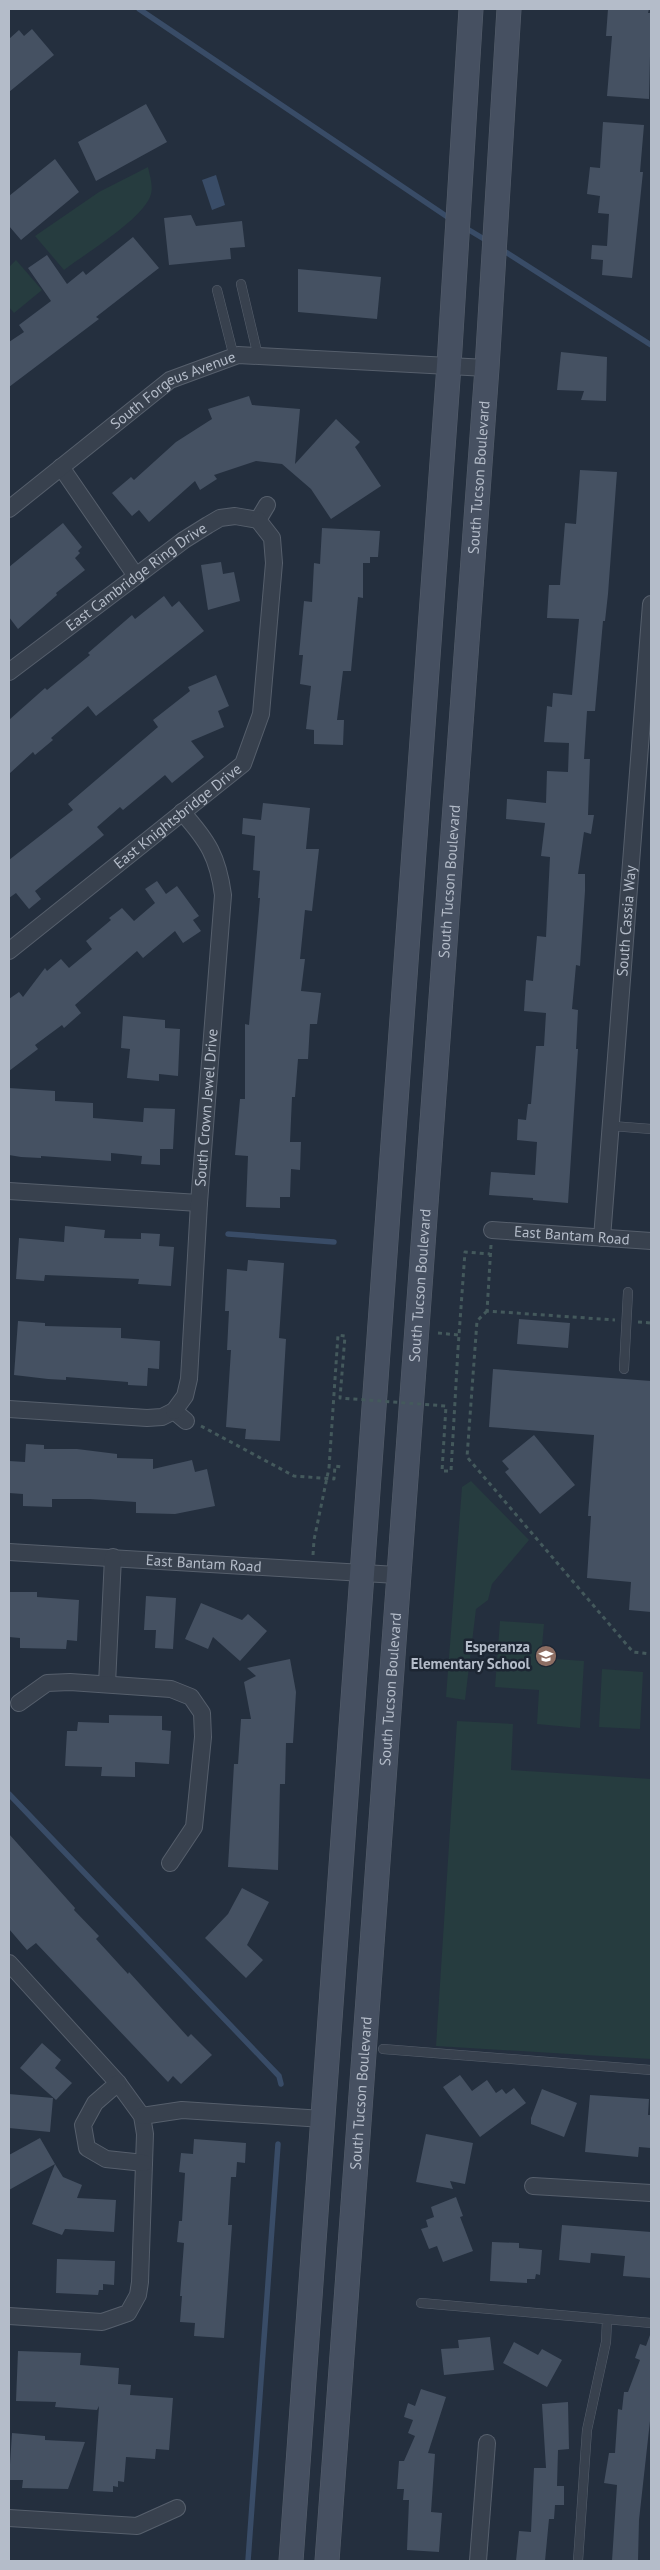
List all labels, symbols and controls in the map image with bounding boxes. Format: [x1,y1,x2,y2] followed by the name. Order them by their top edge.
[106,347,238,433] street label: South Forgeus Avenue
[463,400,494,555] street label: South Tucson Boulevard
[62,518,210,635] street label: East Cambridge Ring Drive
[110,759,245,873] street label: East Knightsbridge Drive
[434,804,464,959] street label: South Tucson Boulevard
[612,865,640,977] street label: South Cassia Way
[190,1028,222,1187] street label: South Crown Jewel Drive
[405,1208,435,1363] street label: South Tucson Boulevard
[513,1222,630,1249] street label: East Bantam Road
[145,1550,262,1576] street label: East Bantam Road
[375,1612,405,1767] street label: South Tucson Boulevard
[411,1637,531,1673] place label: Esperanza Elementary School
[534,1644,558,1668] school or university icon: Esperanza Elementary School
[346,2016,376,2171] street label: South Tucson Boulevard

